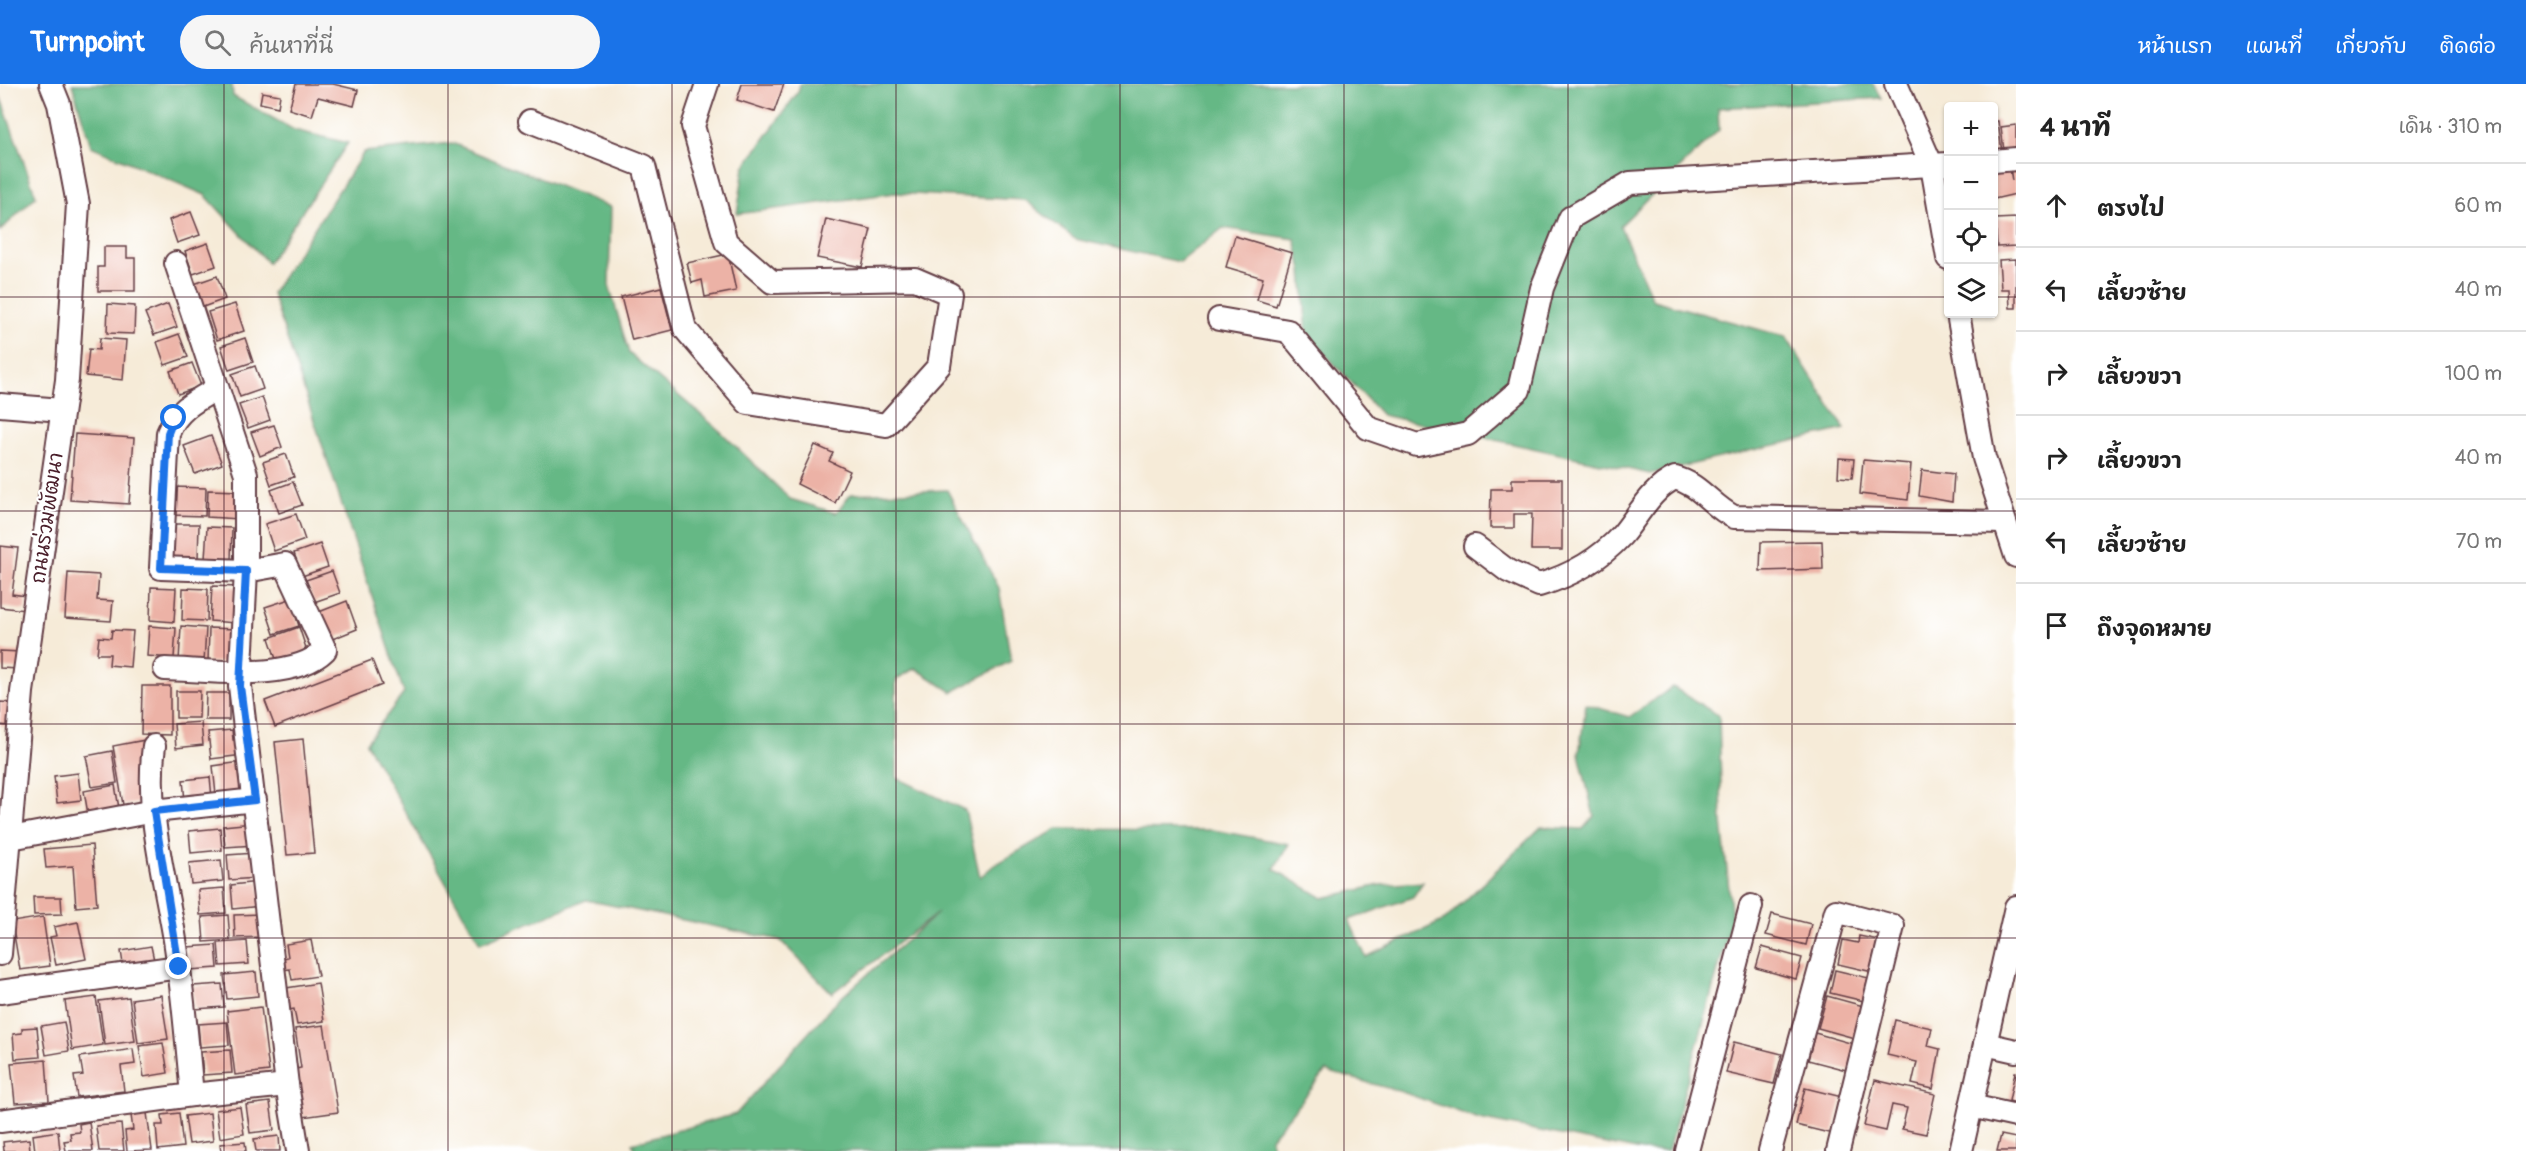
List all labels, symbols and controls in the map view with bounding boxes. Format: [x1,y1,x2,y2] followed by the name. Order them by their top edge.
[180,15,600,69] search box
[30,25,144,60] text: Turnpoint
[201,26,234,59] icon: search
[249,32,333,60] text: ค้นหาที่นี่
[2138,33,2213,60] text: หน้าแรก
[2246,33,2302,60] text: แผนที่
[2335,33,2407,60] text: เกี่ยวกับ
[2440,33,2496,60] text: ติดต่อ
[1944,102,1998,318] map controls
[1944,102,1998,156] button: +
[2040,112,2111,144] text: 4 นาที
[2399,114,2502,139] text: เดิน · 310 m
[1944,156,1998,210] button: −
[2040,189,2073,222] icon: ahead
[2455,193,2502,218] text: 60 m
[2097,195,2165,223] text: ตรงไป
[1944,210,1998,264] button: locate
[1944,264,1998,318] button: layers
[2040,273,2073,306] icon: left
[2455,277,2502,302] text: 40 m
[2097,279,2187,307] text: เลี้ยวซ้าย
[2040,357,2073,390] icon: right
[2445,361,2502,386] text: 100 m
[2097,363,2181,391] text: เลี้ยวขวา
[160,404,186,430] route start
[2040,441,2073,474] icon: right
[2455,445,2502,470] text: 40 m
[2097,447,2181,475] text: เลี้ยวขวา
[24,451,69,585] street label: ถนนร่วมพัฒนา
[2040,525,2073,558] icon: left
[2456,529,2502,554] text: 70 m
[2097,531,2187,559] text: เลี้ยวซ้าย
[2040,609,2073,642] icon: arrive
[2097,615,2212,643] text: ถึงจุดหมาย
[165,953,191,979] route end

